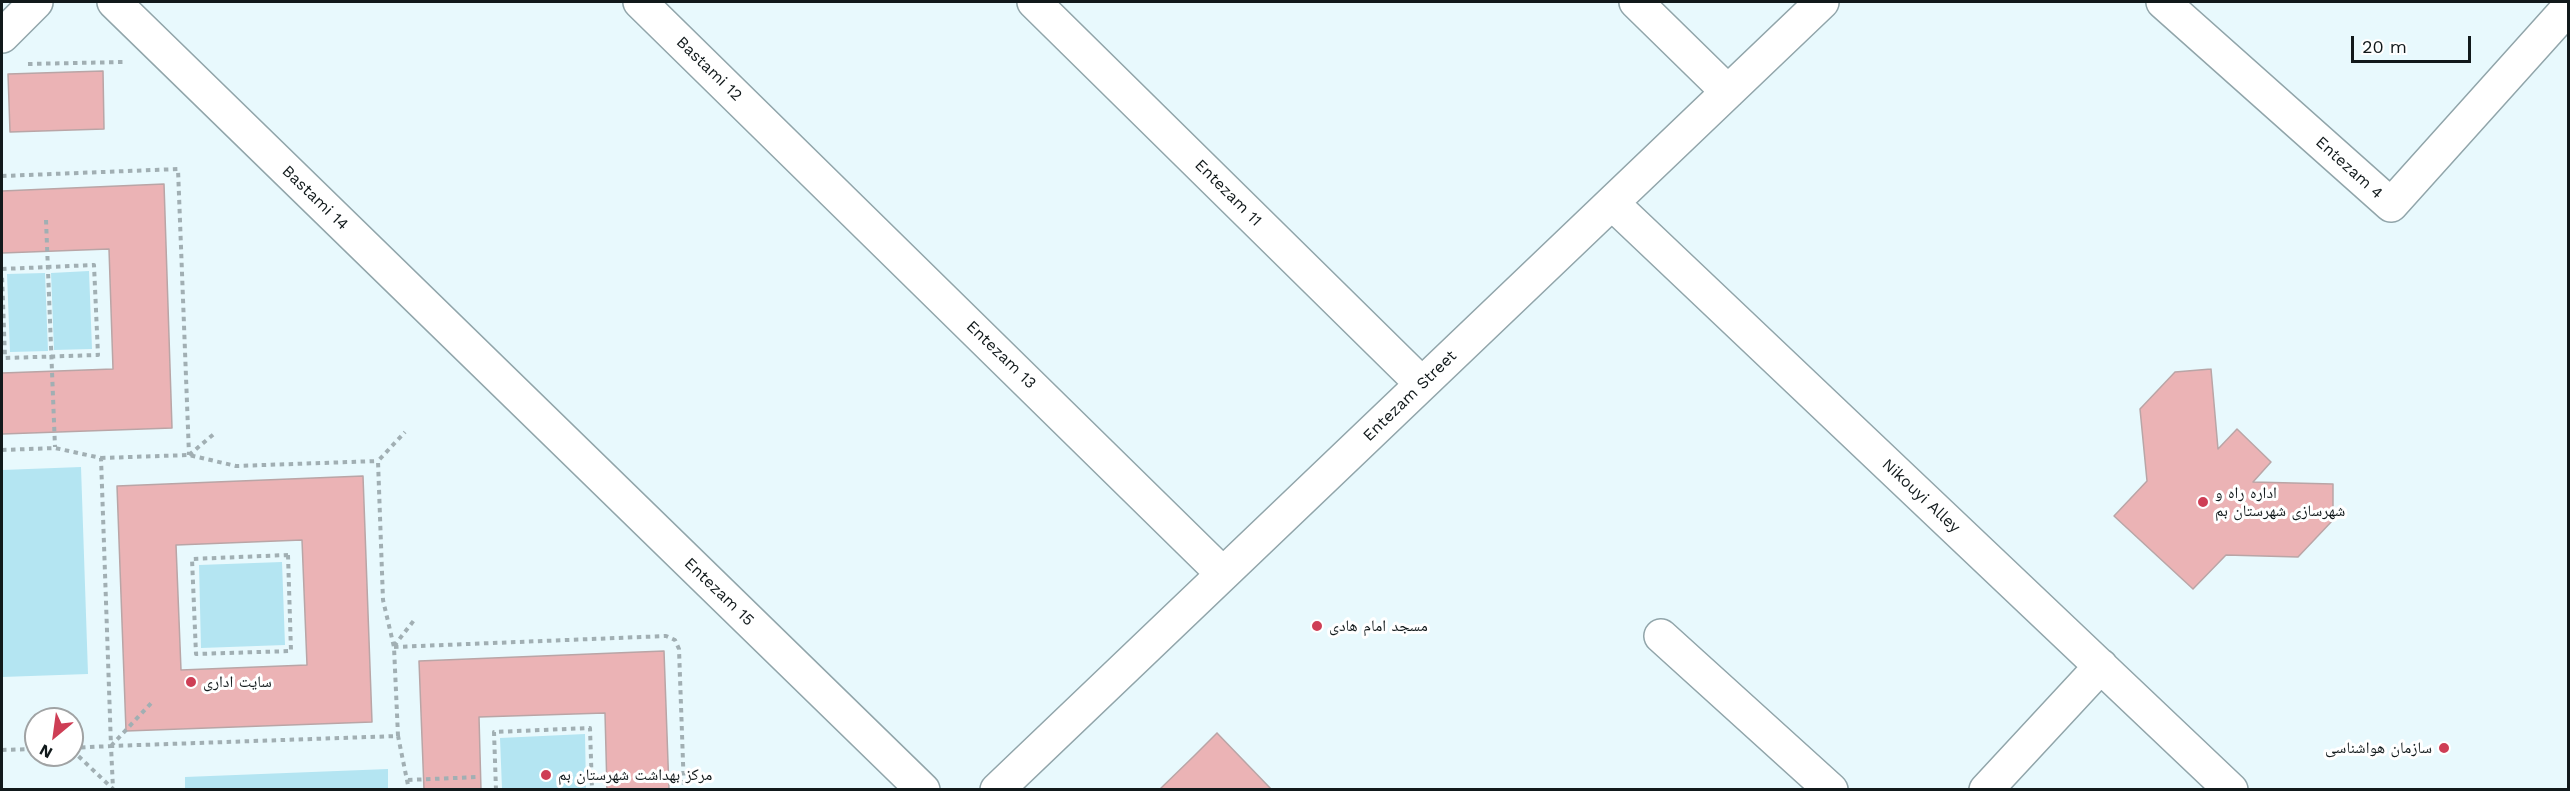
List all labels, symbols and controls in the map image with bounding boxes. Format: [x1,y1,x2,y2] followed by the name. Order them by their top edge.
[2354,24,2474,62] scale bar
[672,33,746,105] street label: Bastami 12
[2362,36,2407,57] text: 20 m
[2311,133,2387,203] street label: Entezam 4
[1191,156,1265,230] street label: Entezam 11
[278,162,352,234] street label: Bastami 14
[962,317,1040,393] street label: Entezam 13
[1359,347,1461,445] street label: Entezam Street
[1878,455,1964,537] street label: Nikouyi Alley
[2215,483,2345,521] place label: اداره راه و شهرسازی شهرستان بم
[2196,495,2210,509] marker: اداره راه و شهرسازی شهرستان بم
[680,554,758,630] street label: Entezam 15
[1329,616,1428,636] place label: مسجد امام هادی
[1310,619,1324,633] marker: مسجد امام هادی
[203,672,272,692] place label: سایت اداری
[184,675,198,689] marker: سایت اداری
[24,707,84,767] north arrow
[2325,738,2432,758] place label: سازمان هواشناسی
[36,740,56,763] text: N
[2437,741,2451,755] marker: سازمان هواشناسی
[558,765,712,785] place label: مرکز بهداشت شهرستان بم
[539,768,553,782] marker: مرکز بهداشت شهرستان بم

